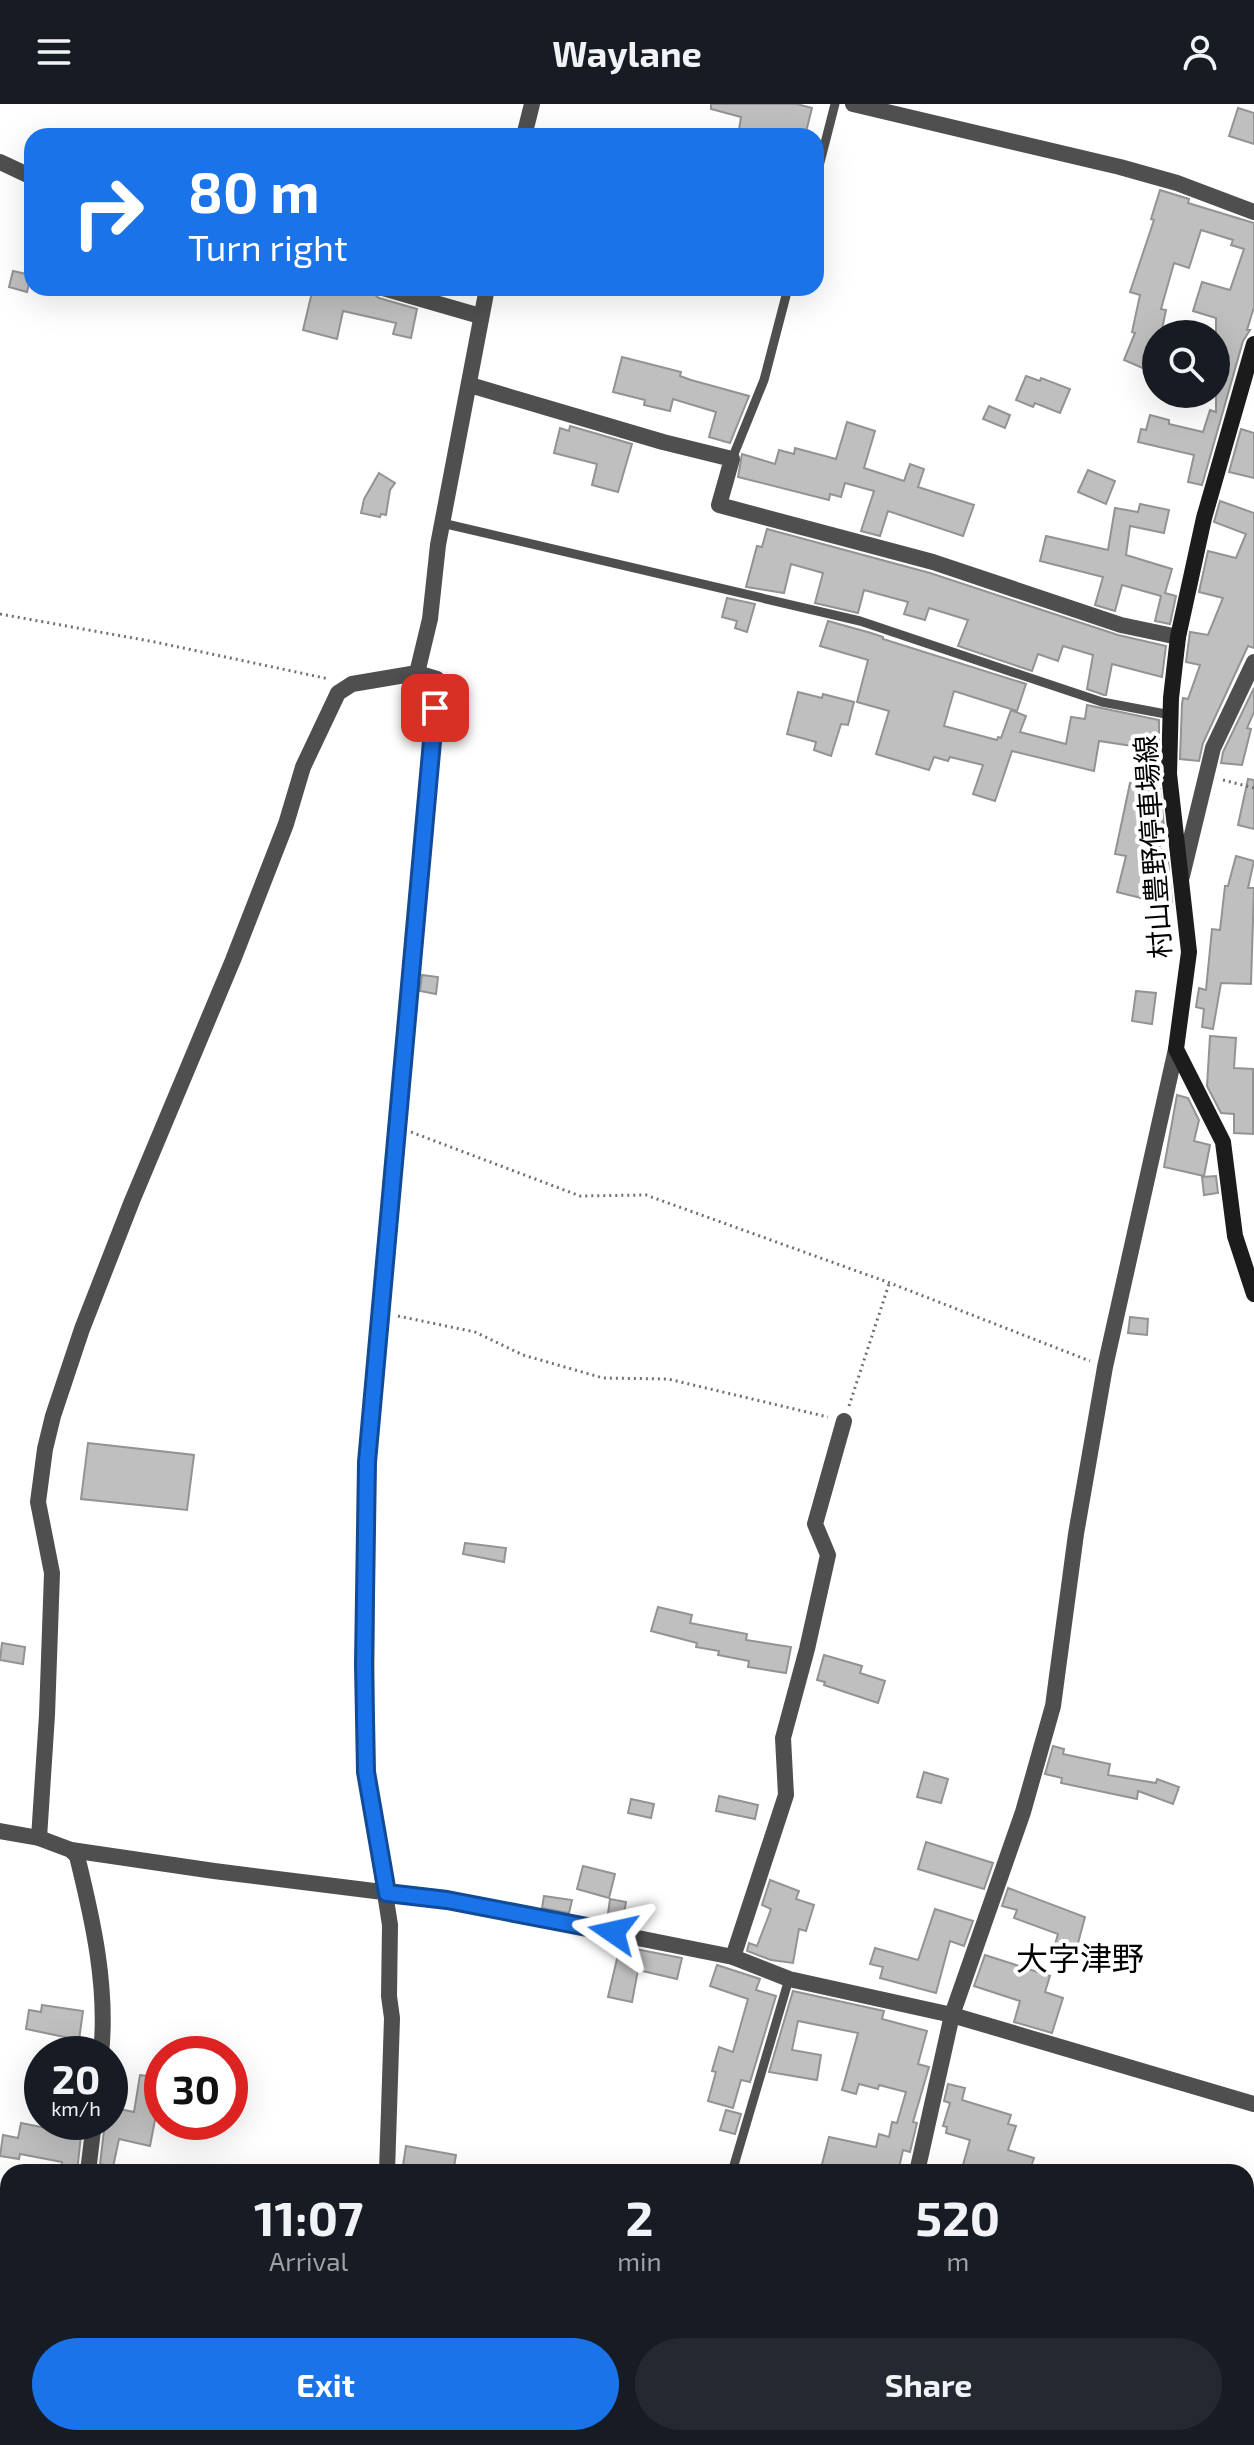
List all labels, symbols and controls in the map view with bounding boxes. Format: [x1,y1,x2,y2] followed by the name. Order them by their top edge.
[32,30,76,74] icon: menu
[1178,30,1222,74] icon: person
[552,31,702,74] text: Waylane
[188,157,320,224] text: 80 m
[56,160,160,264] icon: right
[188,225,348,268] text: Turn right
[1142,320,1230,408] map controls
[1142,320,1230,408] button: search
[401,674,469,742] pin
[413,686,457,730] icon: arrive
[1127,734,1177,960] street label: 村山豊野停車場線
[571,1890,655,1974] position arrow
[1016,1938,1144,1976] district label: 大字津野
[144,2036,248,2140] speed limit sign: 30
[52,2054,100,2102] text: 20
[51,2096,101,2120] text: km/h
[254,2188,363,2246] text: 11:07
[625,2188,653,2246] text: 2
[915,2188,1000,2246] text: 520
[269,2245,348,2276] text: Arrival
[617,2245,662,2276] text: min
[946,2245,969,2276] text: m
[32,2338,619,2430] button: Exit
[635,2338,1222,2430] button: Share

